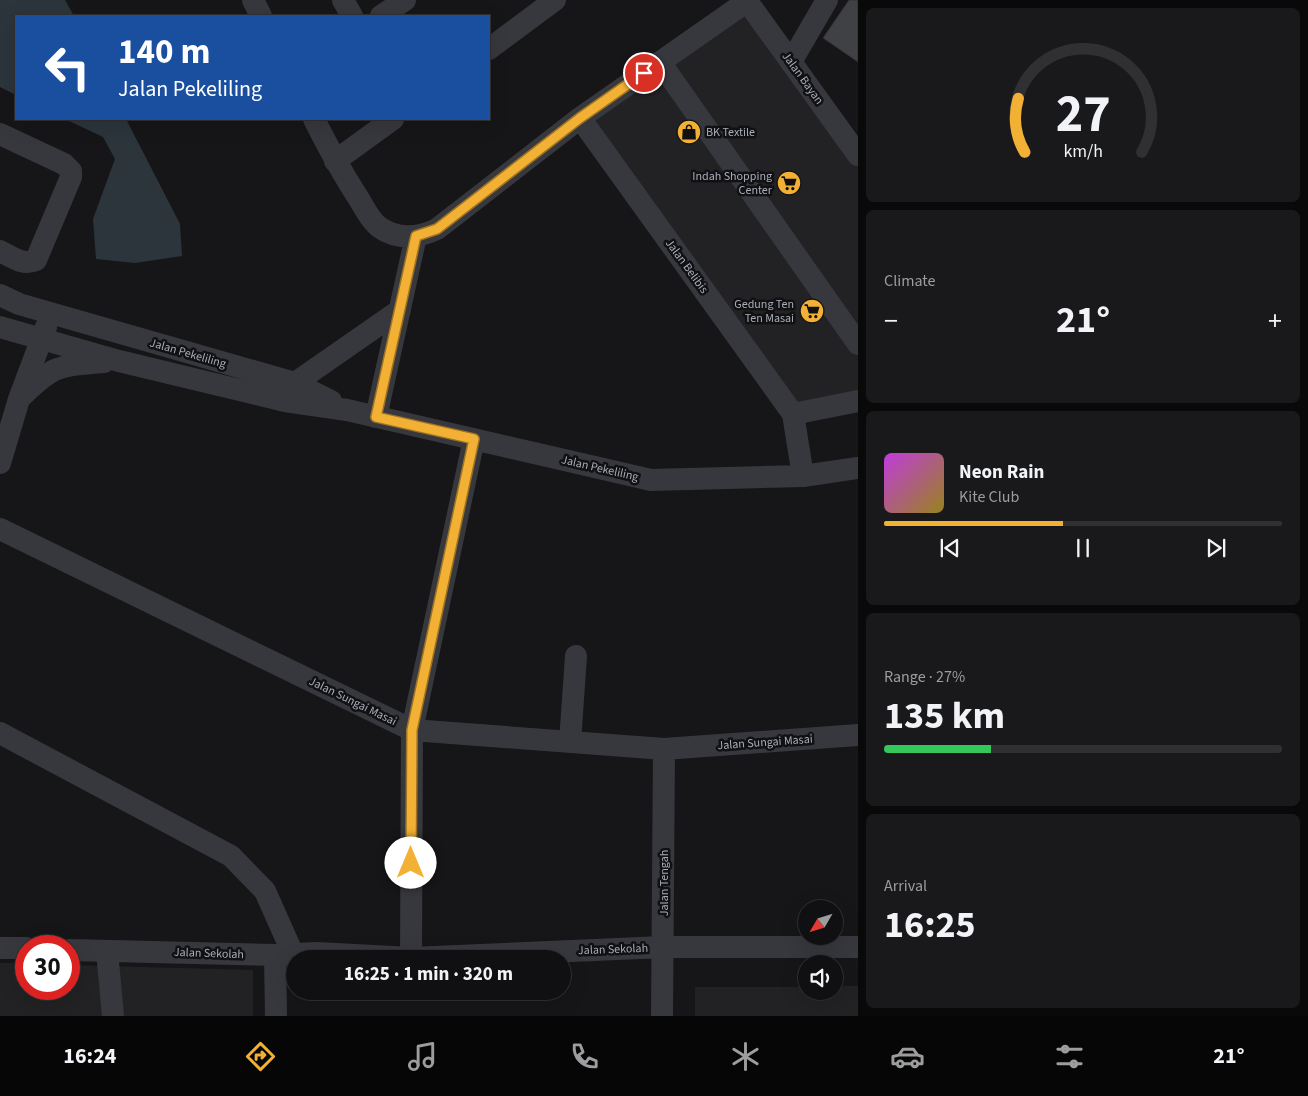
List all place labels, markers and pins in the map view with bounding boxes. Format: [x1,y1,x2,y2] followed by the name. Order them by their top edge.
[623,52,665,94] pin
[676,119,702,145] shop icon: BK Textile
[706,124,755,141] place label: BK Textile
[692,168,773,199] place label: Indah Shopping Center
[776,170,802,196] supermarket icon: Indah Shopping Center
[734,296,794,327] place label: Gedung Ten Ten Masai
[799,298,825,324] supermarket icon: Gedung Ten Ten Masai

